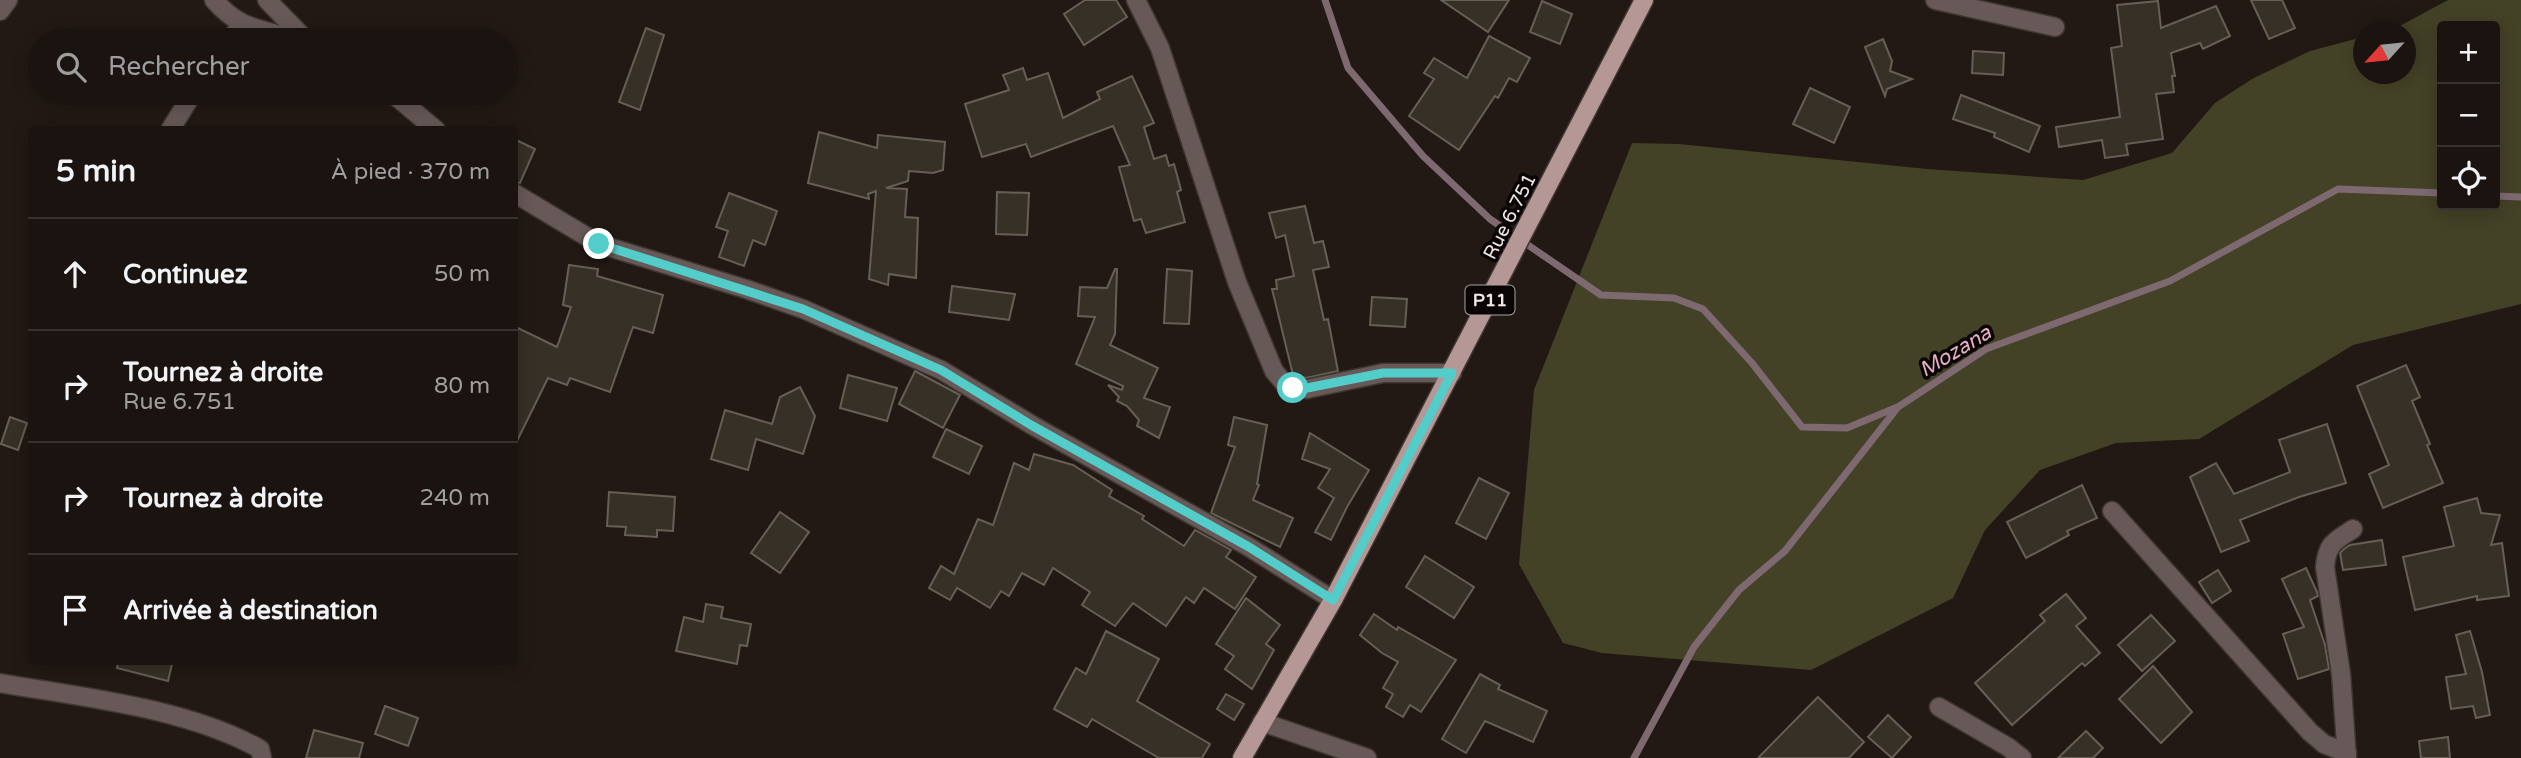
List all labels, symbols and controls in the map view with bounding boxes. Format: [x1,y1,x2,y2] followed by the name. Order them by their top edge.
[2353,21,2416,84] north arrow
[2437,21,2500,210] map controls
[2437,21,2500,84] button: +
[28,28,518,105] search box
[52,48,90,86] icon: search
[108,51,250,82] text: Rechercher
[2437,84,2500,147] button: −
[2437,147,2500,210] button: locate
[56,153,136,190] text: 5 min
[331,158,490,186] text: À pied · 370 m
[1479,170,1541,263] street label: Rue 6.751
[583,228,614,259] route end
[56,255,94,293] icon: ahead
[123,259,248,290] text: Continuez
[434,260,490,288] text: 50 m
[1466,286,1514,314] road number: P11
[1915,320,1997,383] water label: Mozana
[123,357,323,388] text: Tournez à droite
[56,367,94,405] icon: right
[434,372,490,400] text: 80 m
[1277,372,1308,403] route start
[123,388,236,416] text: Rue 6.751
[56,479,94,517] icon: right
[123,483,323,514] text: Tournez à droite
[420,484,490,512] text: 240 m
[56,591,94,629] icon: arrive
[123,595,378,626] text: Arrivée à destination

